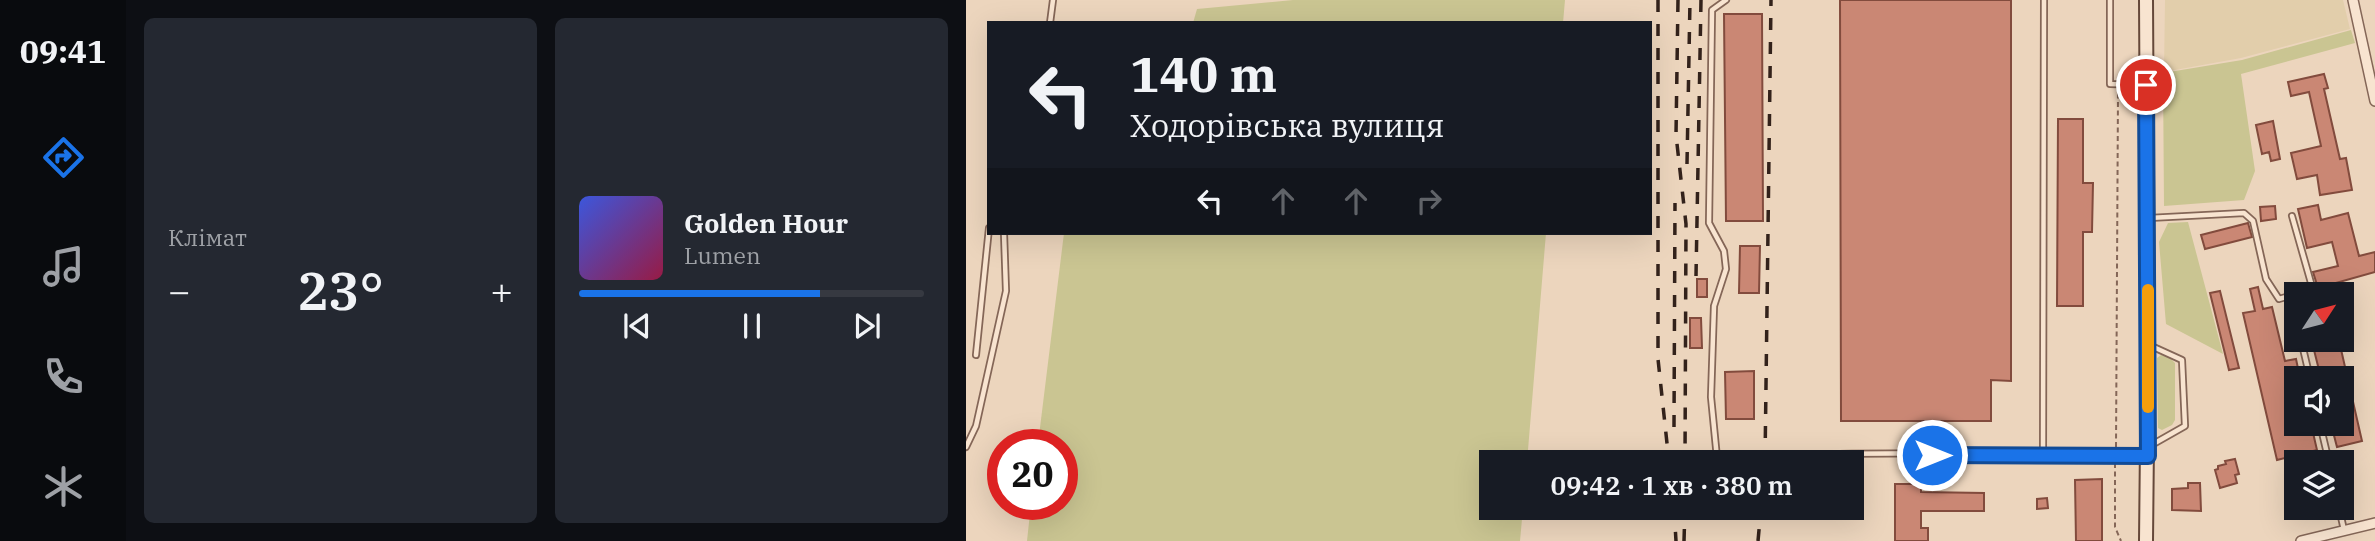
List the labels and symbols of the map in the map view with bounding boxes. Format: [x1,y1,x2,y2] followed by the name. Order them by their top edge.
[2116,55,2176,115] pin
[2284,282,2354,352] north arrow
[1895,418,1969,492] position arrow
[987,429,1078,520] speed limit sign: 20

